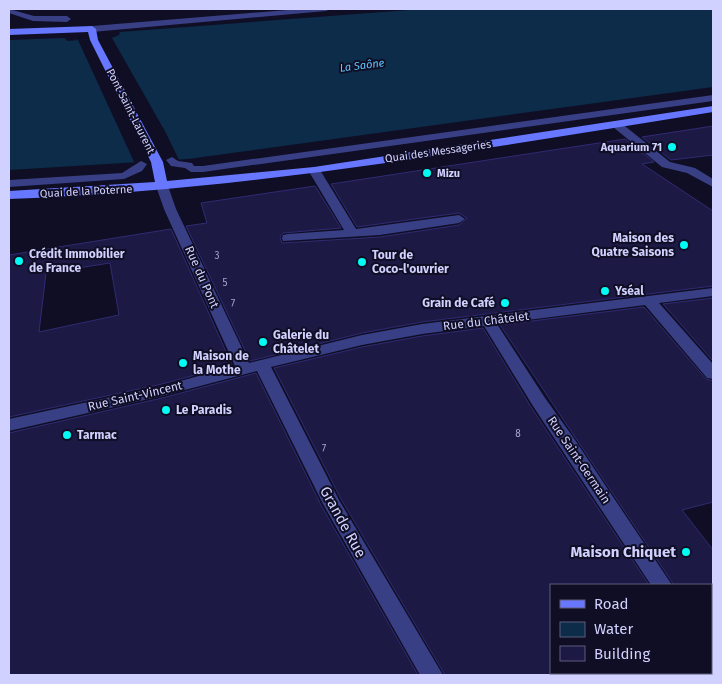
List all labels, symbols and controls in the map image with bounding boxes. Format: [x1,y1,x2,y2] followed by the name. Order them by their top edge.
[339,56,385,75] water label: La Saône
[104,67,158,156] street label: Pont Saint-Laurent
[384,138,492,165] street label: Quai des Messageries
[600,141,662,154] place label: Aquarium 71
[666,141,678,153] marker: Aquarium 71
[421,167,433,179] marker: Mizu
[437,167,460,180] place label: Mizu
[39,183,133,200] street label: Quai de la Poterne
[591,231,674,259] place label: Maison des Quatre Saisons
[678,239,690,251] marker: Maison des Quatre Saisons
[182,244,222,311] street label: Rue du Pont
[29,247,125,275] place label: Crédit Immobilier de France
[372,248,449,276] place label: Tour de Coco-l'ouvrier
[215,250,220,262] house number: 3
[13,255,25,267] marker: Crédit Immobilier de France
[356,256,368,268] marker: Tour de Coco-l'ouvrier
[222,277,228,289] house number: 5
[614,284,644,298] place label: Yséal
[599,285,611,297] marker: Yséal
[422,296,495,310] place label: Grain de Café
[499,297,511,309] marker: Grain de Café
[231,298,236,310] house number: 7
[442,309,530,333] street label: Rue du Châtelet
[273,328,329,356] place label: Galerie du Châtelet
[257,336,269,348] marker: Galerie du Châtelet
[193,349,249,377] place label: Maison de la Mothe
[177,357,189,369] marker: Maison de la Mothe
[86,378,184,414] street label: Rue Saint-Vincent
[176,403,232,417] place label: Le Paradis
[160,404,172,416] marker: Le Paradis
[545,414,613,506] street label: Rue Saint-Germain
[77,428,117,442] place label: Tarmac
[515,428,521,440] house number: 8
[61,429,73,441] marker: Tarmac
[322,443,327,455] house number: 7
[316,483,370,561] street label: Grande Rue
[571,543,676,561] place label: Maison Chiquet
[680,546,692,558] marker: Maison Chiquet
[550,584,712,674] legend
[594,595,629,613] text: Road
[594,620,633,638] text: Water
[594,645,650,663] text: Building

